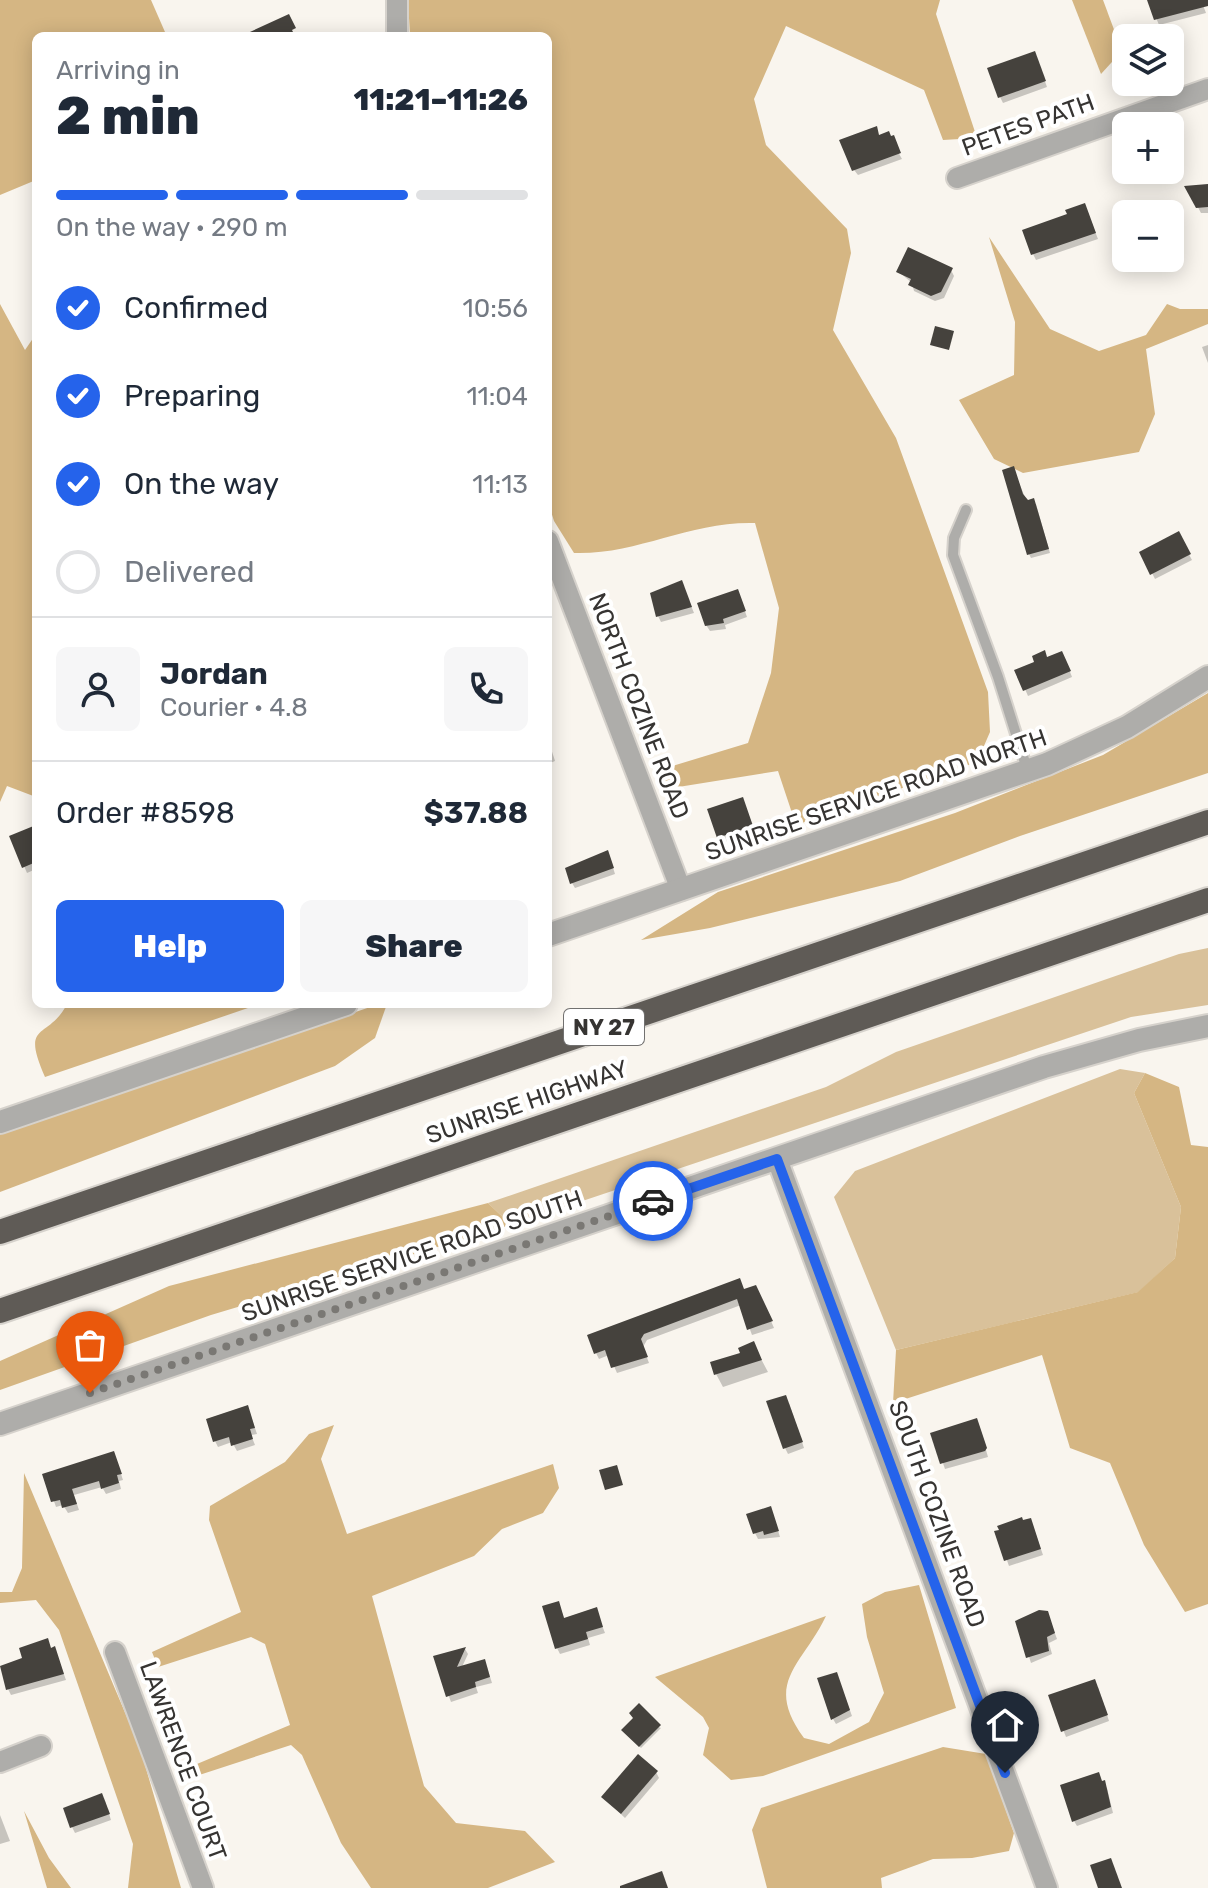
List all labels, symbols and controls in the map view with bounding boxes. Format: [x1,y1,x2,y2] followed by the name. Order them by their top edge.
[1112,24,1184,272] map controls
[1112,24,1184,96] button: layers
[56,55,180,86] text: Arriving in
[354,82,528,118] text: 11:21–11:26
[56,85,200,147] text: 2 min
[958,88,1098,162] street label: PETES PATH
[1112,112,1184,184] button: +
[1112,200,1184,272] button: −
[56,212,288,243] text: On the way · 290 m
[56,286,100,330] icon: check
[124,290,268,326] text: Confirmed
[463,293,528,324] text: 10:56
[56,374,100,418] icon: check
[124,378,260,414] text: Preparing
[466,381,528,412] text: 11:04
[56,462,100,506] icon: check
[124,466,279,502] text: On the way
[472,469,528,500] text: 11:13
[124,554,255,590] text: Delivered
[583,589,695,823] street label: NORTH COZINE ROAD
[56,647,140,731] button: person
[444,647,528,731] button: phone
[160,656,268,692] text: Jordan
[160,692,308,723] text: Courier · 4.8
[702,723,1050,867] street label: SUNRISE SERVICE ROAD NORTH
[56,795,235,831] text: Order #8598
[424,795,528,831] text: $37.88
[56,900,284,992] button: Help
[300,900,528,992] button: Share
[564,1009,644,1045] road number: NY 27
[422,1054,632,1150] street label: SUNRISE HIGHWAY
[613,1161,693,1241] courier
[631,1179,675,1223] icon: car
[238,1184,586,1328] street label: SUNRISE SERVICE ROAD SOUTH
[56,1311,124,1393] pin
[68,1323,112,1367] icon: bag
[883,1397,991,1631] street label: SOUTH COZINE ROAD
[134,1658,232,1865] street label: LAWRENCE COURT
[971,1691,1039,1773] pin
[983,1703,1027,1747] icon: home

